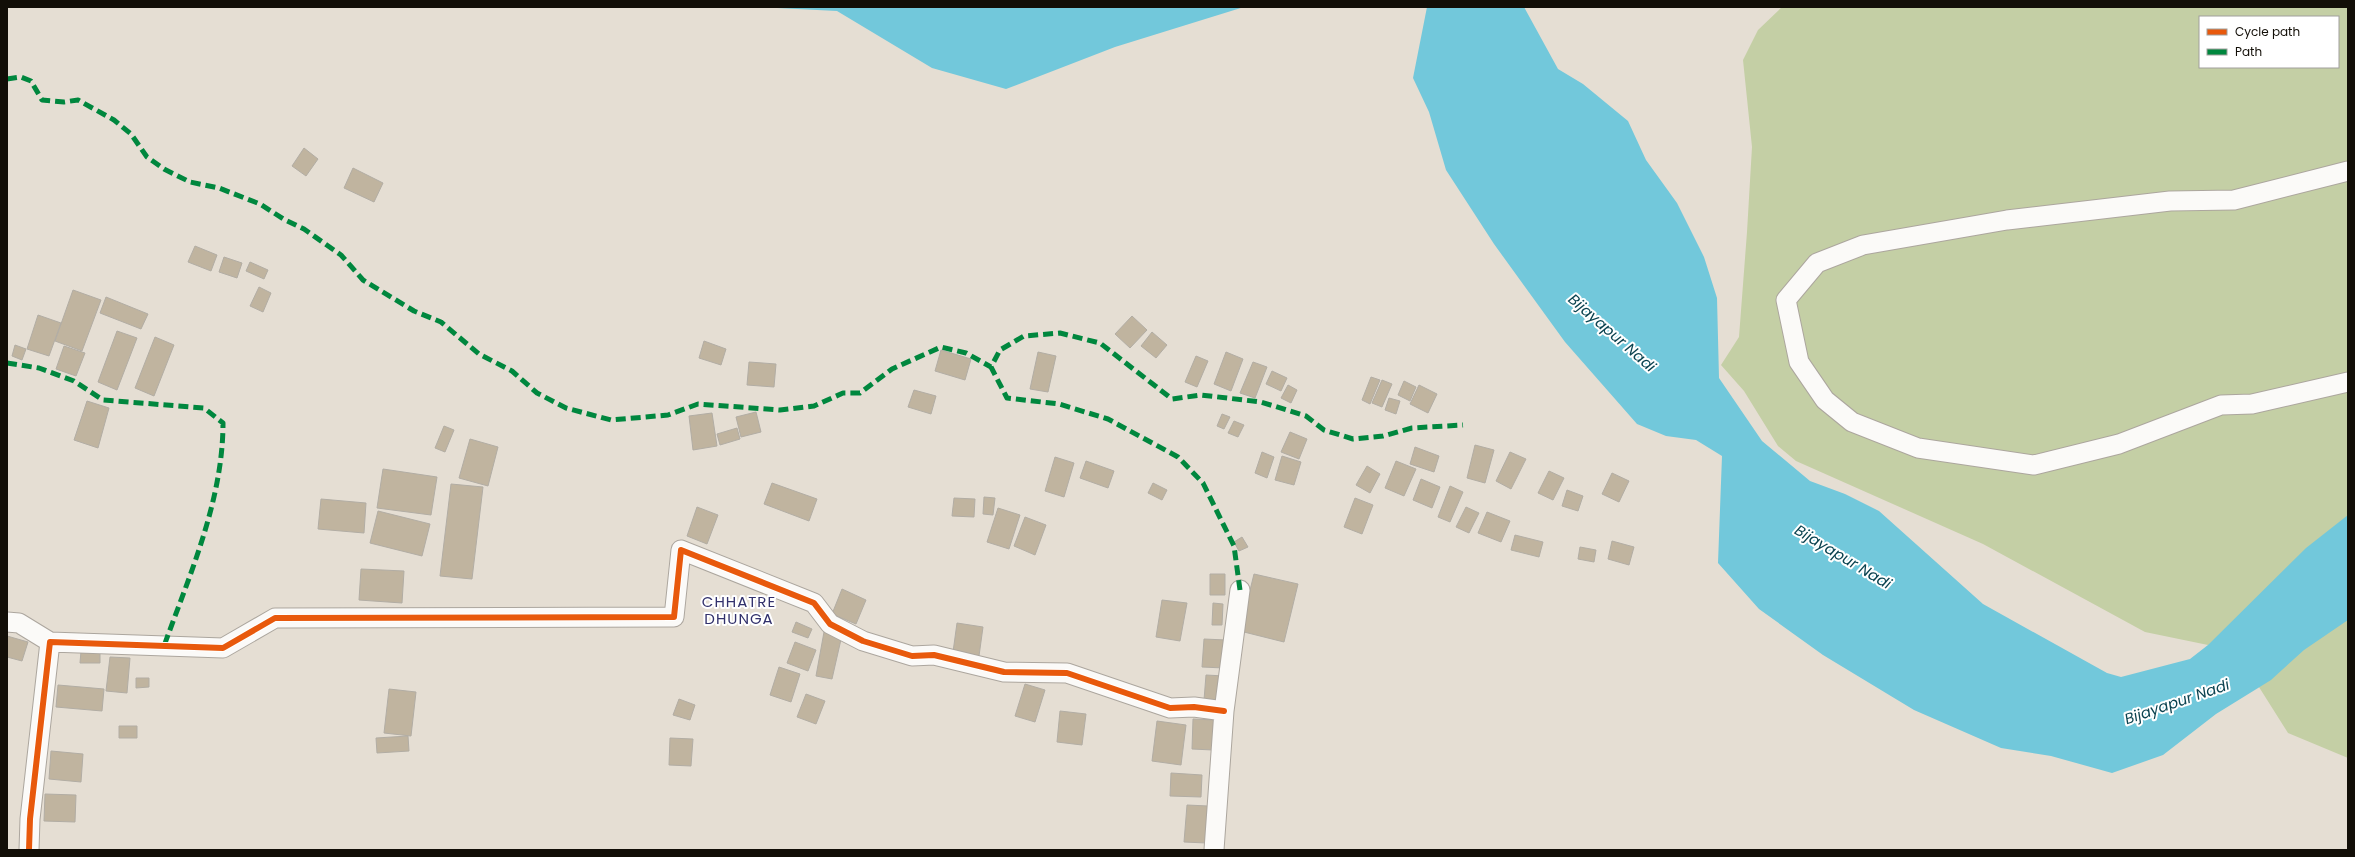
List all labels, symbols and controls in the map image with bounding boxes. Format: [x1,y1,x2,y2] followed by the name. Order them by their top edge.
[2199,16,2339,68] legend
[2235,23,2300,40] text: Cycle path
[2235,43,2262,60] text: Path
[1564,289,1661,377] water label: Bijayapur Nadi
[1791,519,1896,594] water label: Bijayapur Nadi
[702,591,776,629] district label: CHHATRE DHUNGA
[2122,674,2232,729] water label: Bijayapur Nadi

